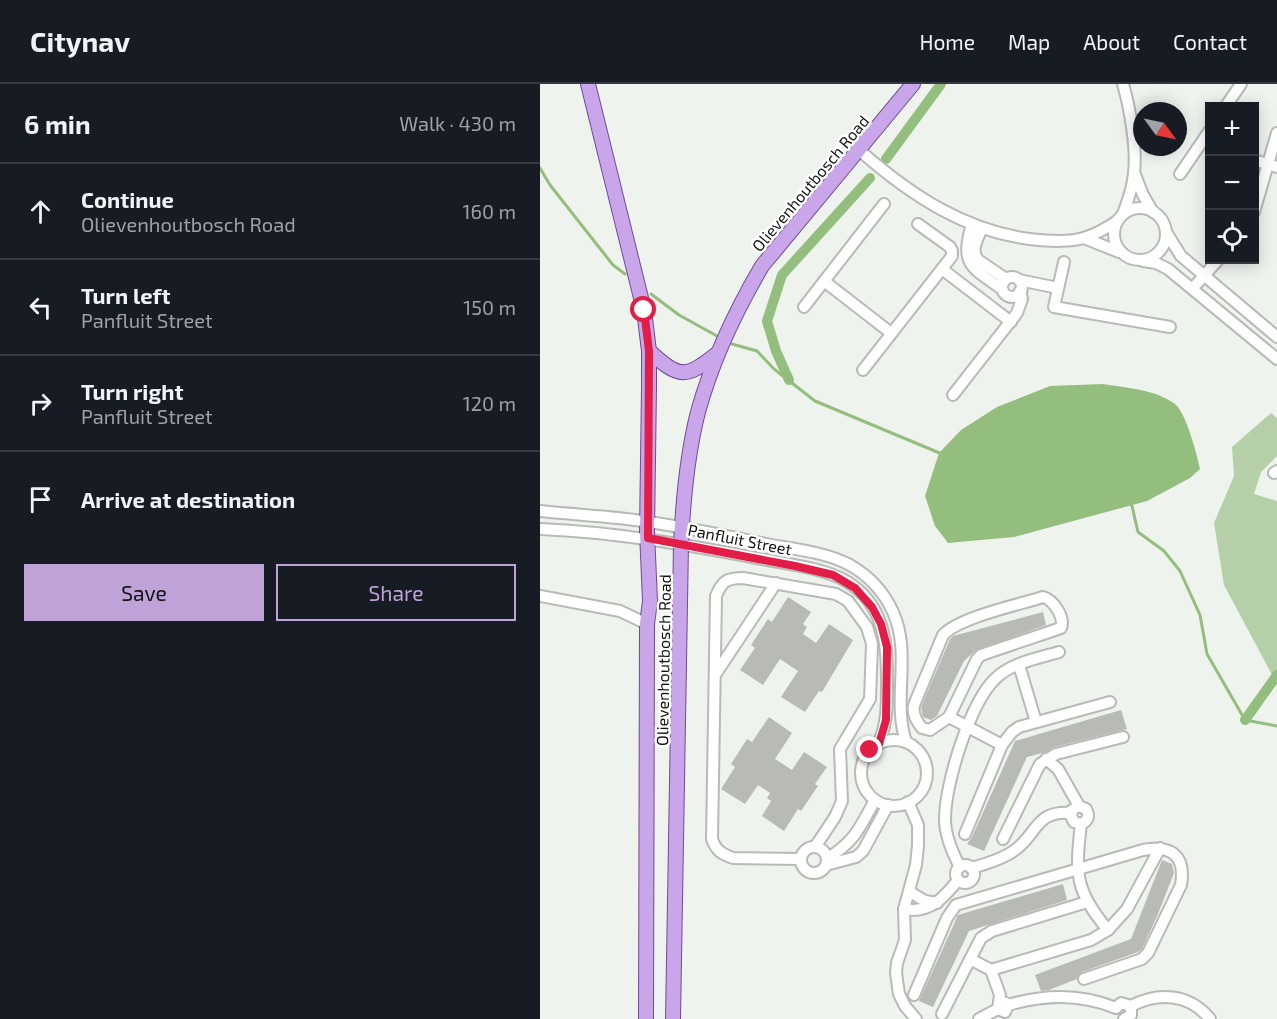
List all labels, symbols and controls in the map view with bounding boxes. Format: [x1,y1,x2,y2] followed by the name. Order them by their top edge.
[30,24,130,58] text: Citynav
[919,29,975,54] text: Home
[1008,29,1050,54] text: Map
[1083,29,1140,54] text: About
[1173,29,1247,54] text: Contact
[1133,102,1187,156] north arrow
[1205,102,1259,264] map controls
[1205,102,1259,156] button: +
[24,108,91,139] text: 6 min
[399,111,516,135] text: Walk · 430 m
[748,111,872,255] street label: Olievenhoutbosch Road
[1205,156,1259,210] button: −
[81,186,174,212] text: Continue
[24,195,57,228] icon: ahead
[463,199,516,223] text: 160 m
[1205,210,1259,264] button: locate
[81,212,296,236] text: Olievenhoutbosch Road
[81,282,170,308] text: Turn left
[24,291,57,324] icon: left
[463,295,516,319] text: 150 m
[630,296,656,322] route start
[81,308,213,332] text: Panfluit Street
[81,378,183,404] text: Turn right
[24,387,57,420] icon: right
[463,391,516,415] text: 120 m
[81,404,213,428] text: Panfluit Street
[24,483,57,516] icon: arrive
[81,486,295,512] text: Arrive at destination
[686,520,794,558] street label: Panfluit Street
[24,564,264,621] button: Save
[276,564,516,621] button: Share
[652,574,674,746] street label: Olievenhoutbosch Road
[856,736,882,762] route end

